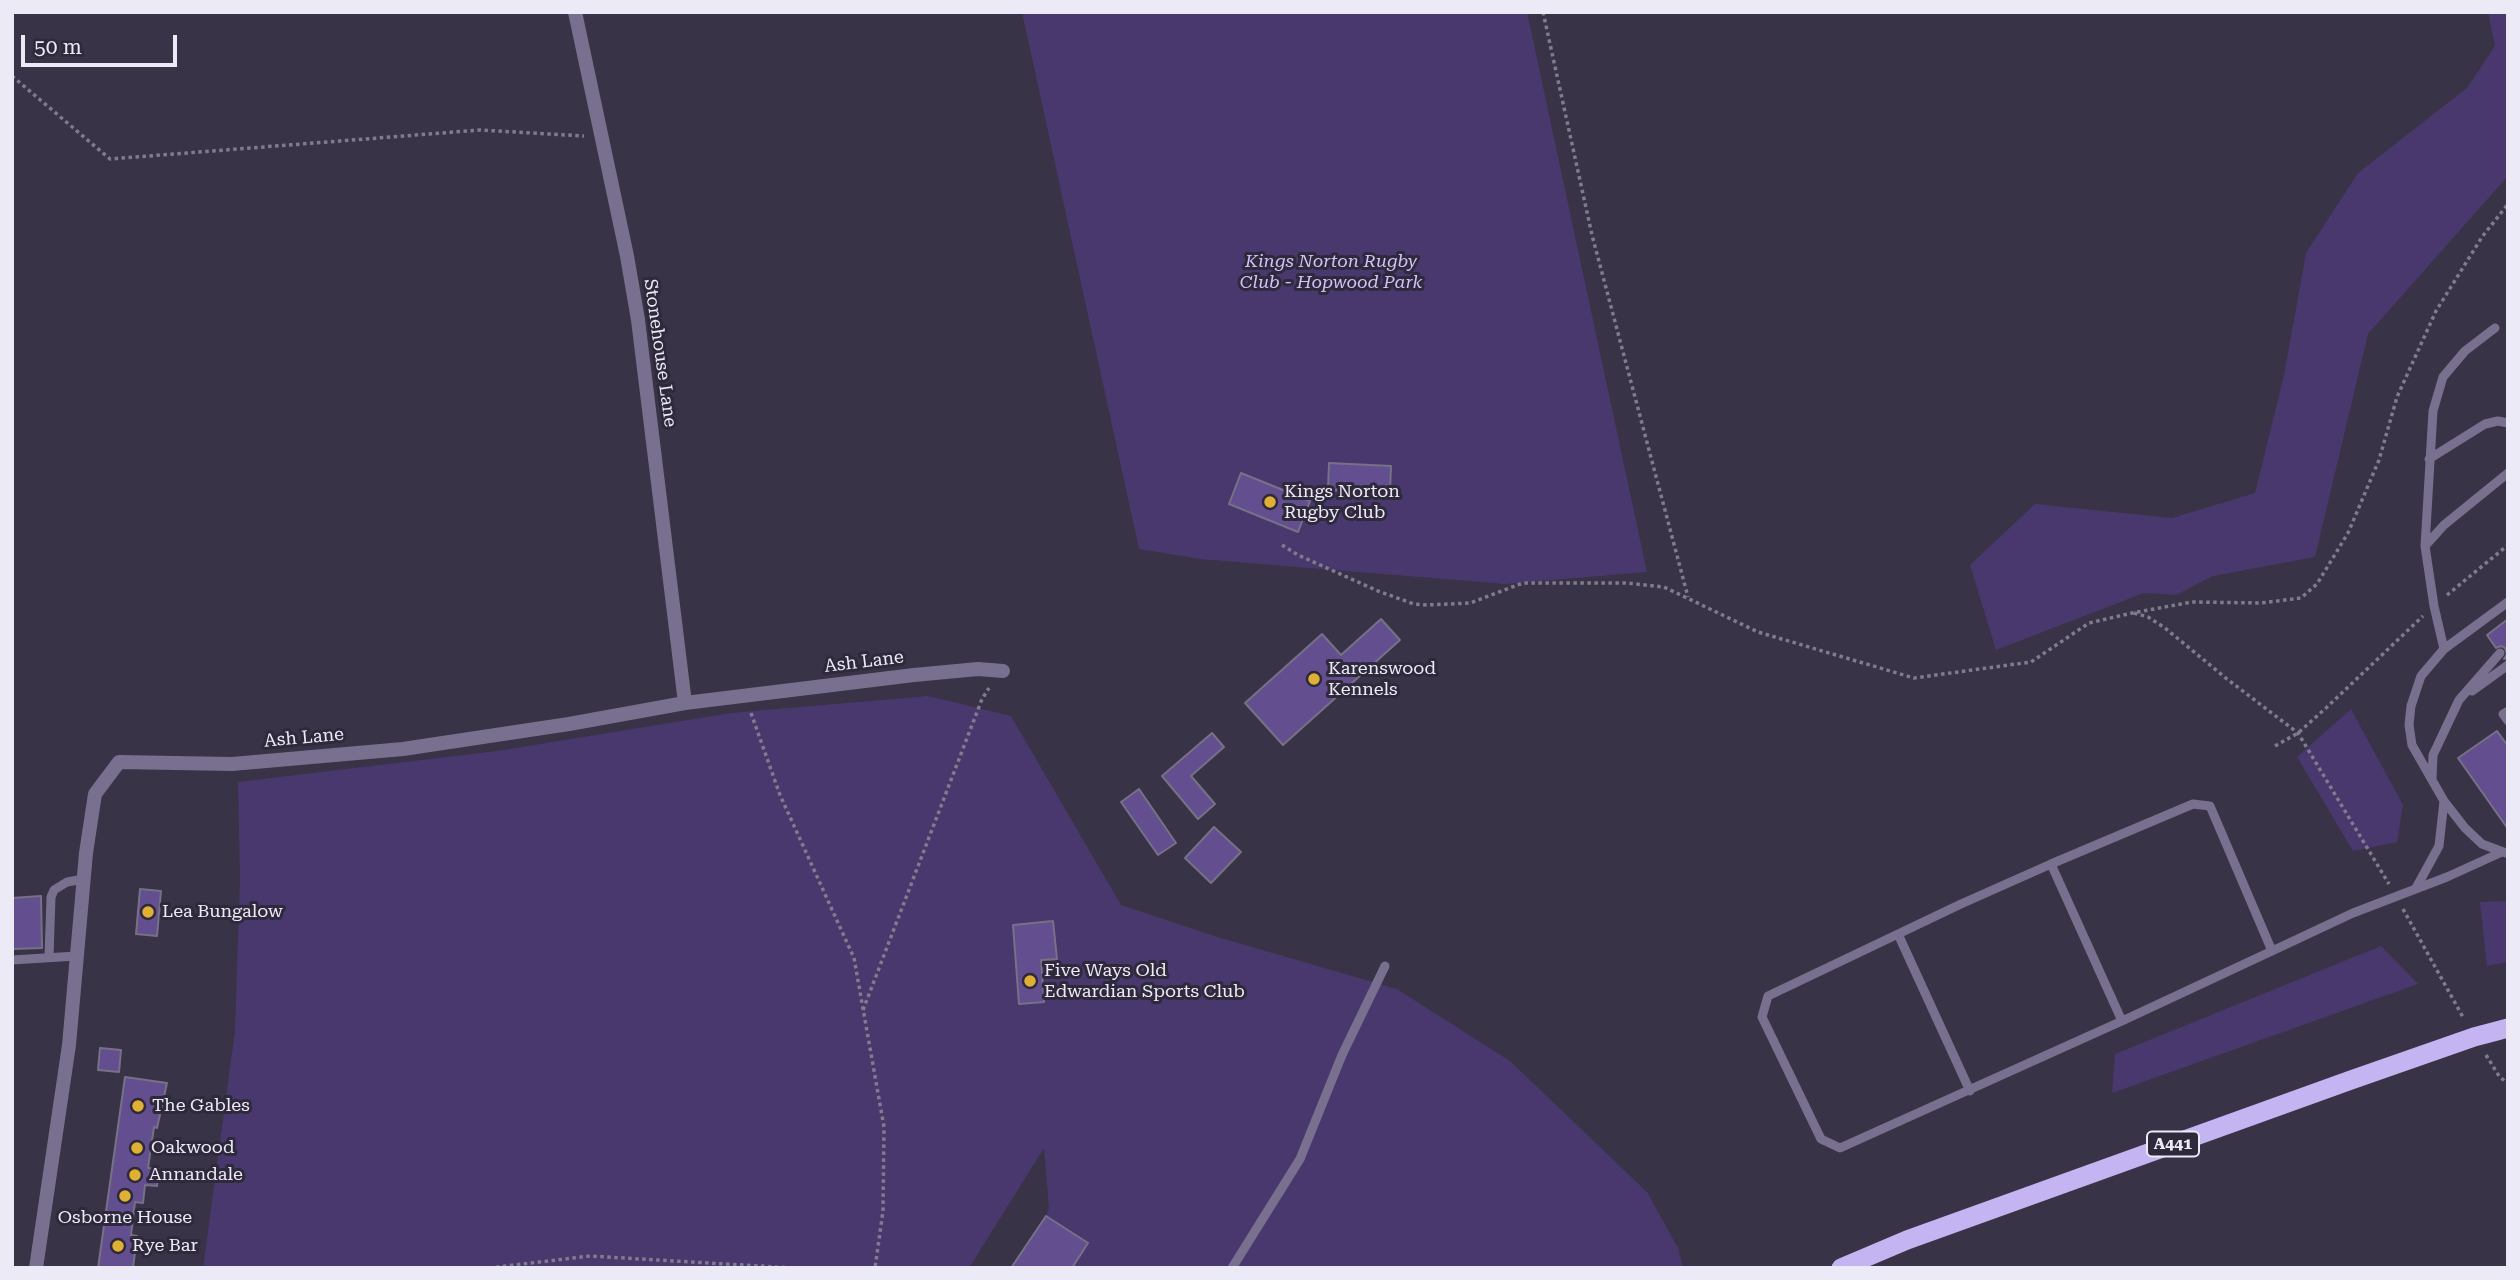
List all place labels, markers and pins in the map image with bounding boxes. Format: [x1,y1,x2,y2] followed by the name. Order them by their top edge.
[1284,481,1400,524] place label: Kings Norton Rugby Club
[1262,494,1278,510] marker: Kings Norton Rugby Club
[1328,658,1436,700] place label: Karenswood Kennels
[1306,671,1322,687] marker: Karenswood Kennels
[162,901,283,923] place label: Lea Bungalow
[140,904,156,920] marker: Lea Bungalow
[1044,960,1245,1002] place label: Five Ways Old Edwardian Sports Club
[1022,973,1038,989] marker: Five Ways Old Edwardian Sports Club
[152,1095,250,1117] place label: The Gables
[130,1098,146,1114] marker: The Gables
[151,1137,234,1159] place label: Oakwood
[129,1140,145,1156] marker: Oakwood
[149,1164,243,1186] place label: Annandale
[127,1167,143,1183] marker: Annandale
[117,1188,133,1204] marker: Osborne House
[58,1207,192,1229] place label: Osborne House
[132,1235,198,1257] place label: Rye Bar
[110,1238,126,1254] marker: Rye Bar

